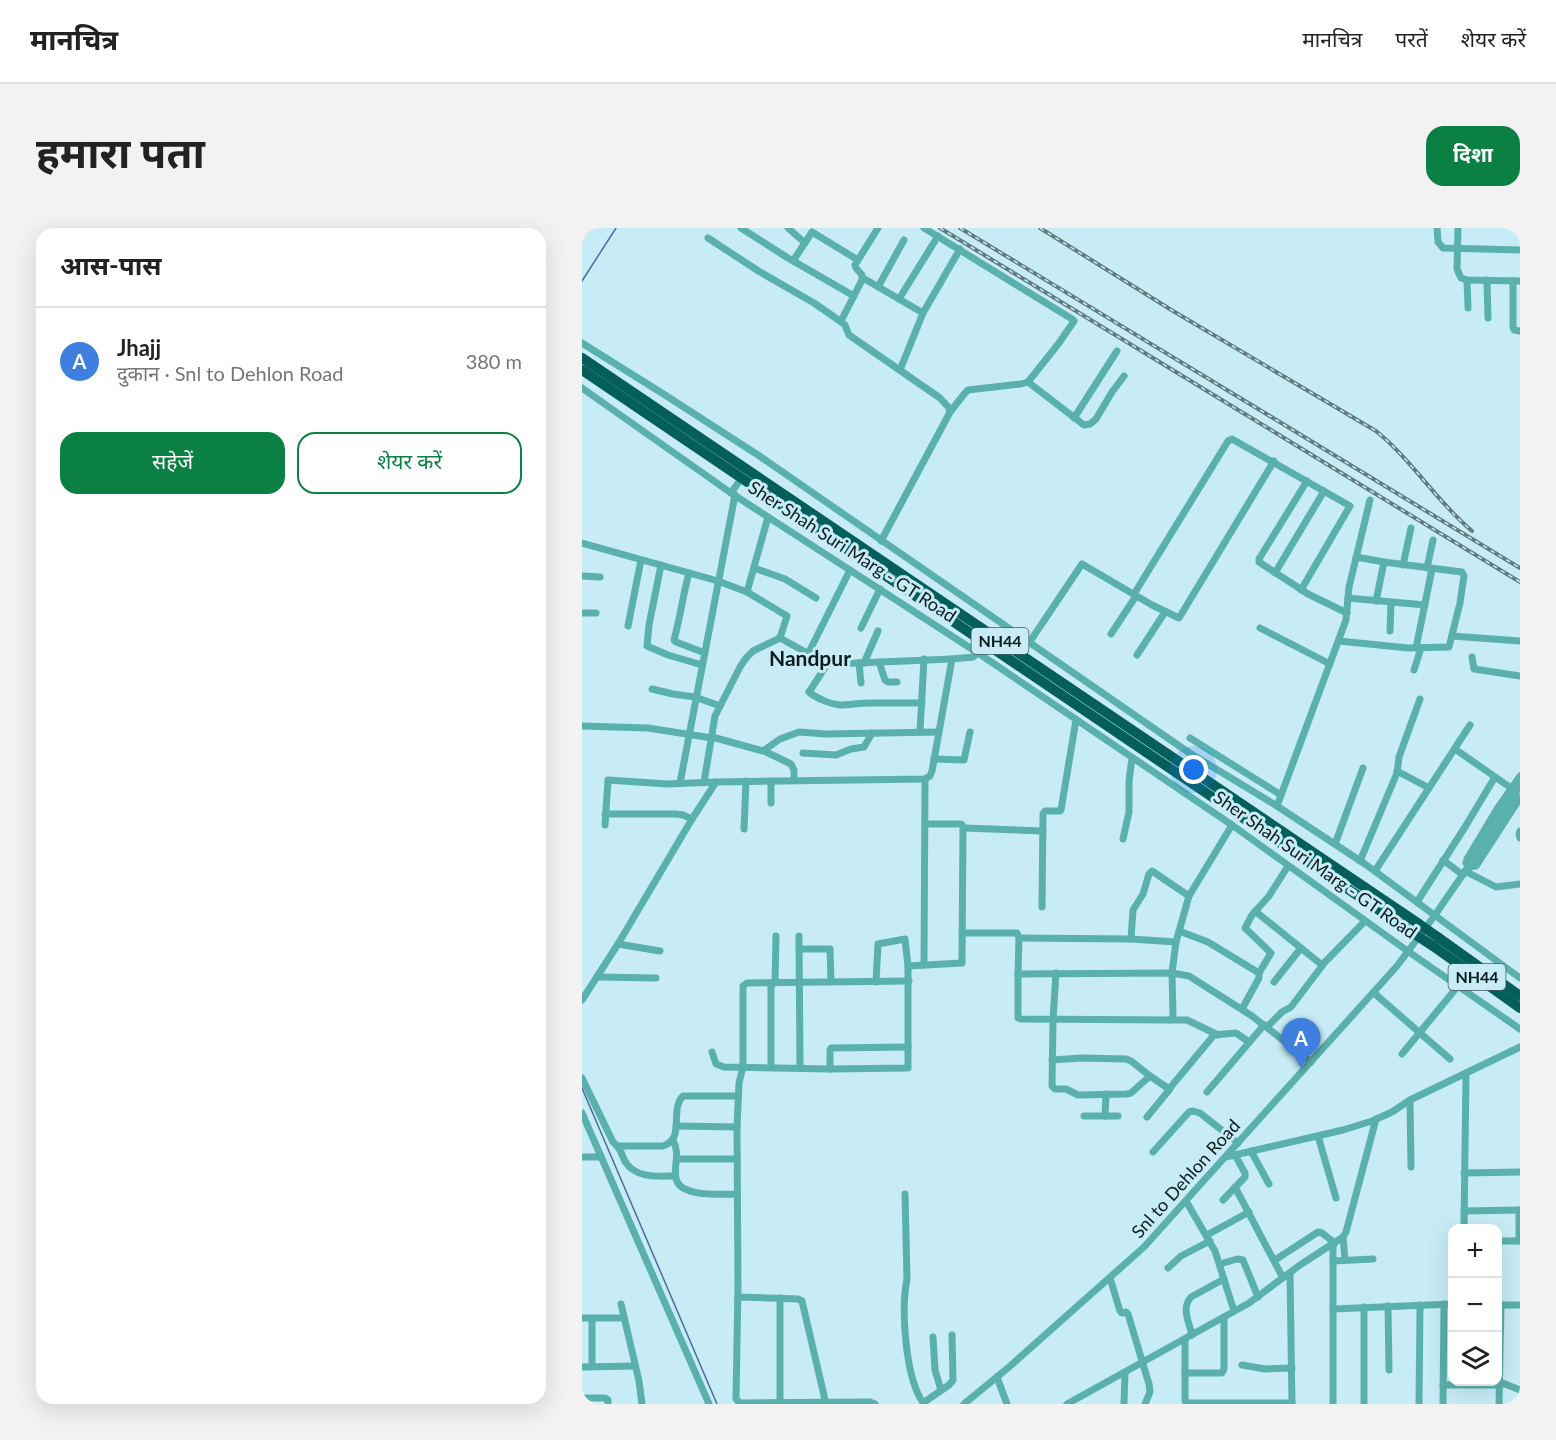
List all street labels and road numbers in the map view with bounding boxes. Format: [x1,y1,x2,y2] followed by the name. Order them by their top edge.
[745,476,960,627] street label: Sher Shah Suri Marg - GT Road
[972,628,1028,654] road number: NH44
[1210,785,1421,943] street label: Sher Shah Suri Marg - GT Road
[1448,964,1506,990] road number: NH44
[1126,1115,1244,1242] street label: Snl to Dehlon Road

